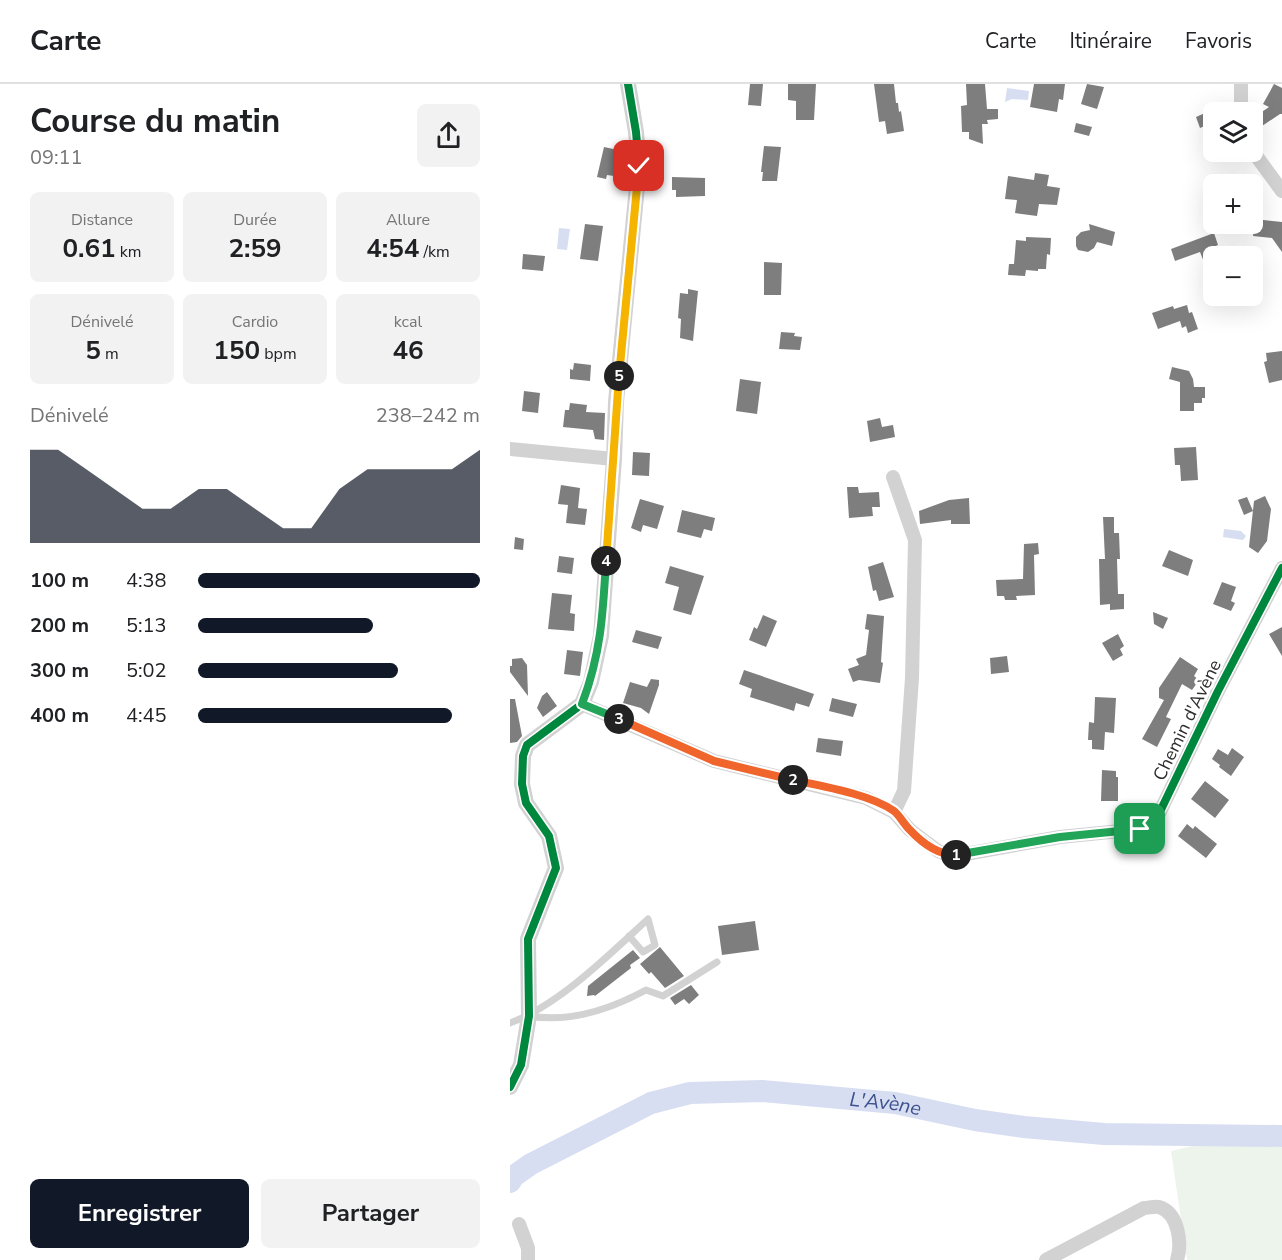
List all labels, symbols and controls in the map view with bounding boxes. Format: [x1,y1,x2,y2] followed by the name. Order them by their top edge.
[30,22,101,60] text: Carte
[985,27,1036,55] text: Carte
[1069,27,1152,55] text: Itinéraire
[1185,27,1252,55] text: Favoris
[30,99,280,144] text: Course du matin
[1203,102,1263,306] map controls
[1203,102,1263,162] button: layers
[417,104,480,167] button: share
[613,140,664,191] pin
[30,144,83,171] text: 09:11
[622,149,655,182] icon: check
[1203,174,1263,234] button: +
[71,209,133,231] text: Distance
[233,209,277,231] text: Durée
[386,209,430,231] text: Allure
[62,231,116,266] text: 0.61
[228,231,282,266] text: 2:59
[366,231,419,266] text: 4:54
[116,241,142,263] text: km
[419,241,450,263] text: /km
[1203,246,1263,306] button: −
[71,311,134,333] text: Dénivelé
[232,311,278,333] text: Cardio
[394,311,422,333] text: kcal
[85,333,101,368] text: 5
[213,333,260,368] text: 150
[392,333,424,368] text: 46
[101,343,119,365] text: m
[260,343,297,365] text: bpm
[604,361,634,391] pin: 5
[614,365,624,387] text: 5
[30,402,109,429] text: Dénivelé
[376,402,480,429] text: 238–242 m
[591,546,621,576] pin: 4
[601,550,611,572] text: 4
[30,567,89,594] text: 100 m
[126,567,167,594] text: 4:38
[30,612,89,639] text: 200 m
[126,612,167,639] text: 5:13
[1147,655,1227,785] street label: Chemin d'Avène
[30,657,89,684] text: 300 m
[126,657,167,684] text: 5:02
[30,702,89,729] text: 400 m
[126,702,167,729] text: 4:45
[604,704,634,734] pin: 3
[614,708,624,730] text: 3
[778,765,808,795] pin: 2
[788,769,798,791] text: 2
[1114,803,1165,854] pin
[1123,812,1156,845] icon: arrive
[941,840,971,870] pin: 1
[951,844,961,866] text: 1
[848,1086,924,1122] water label: L'Avène
[30,1179,249,1248] button: Enregistrer
[261,1179,480,1248] button: Partager

